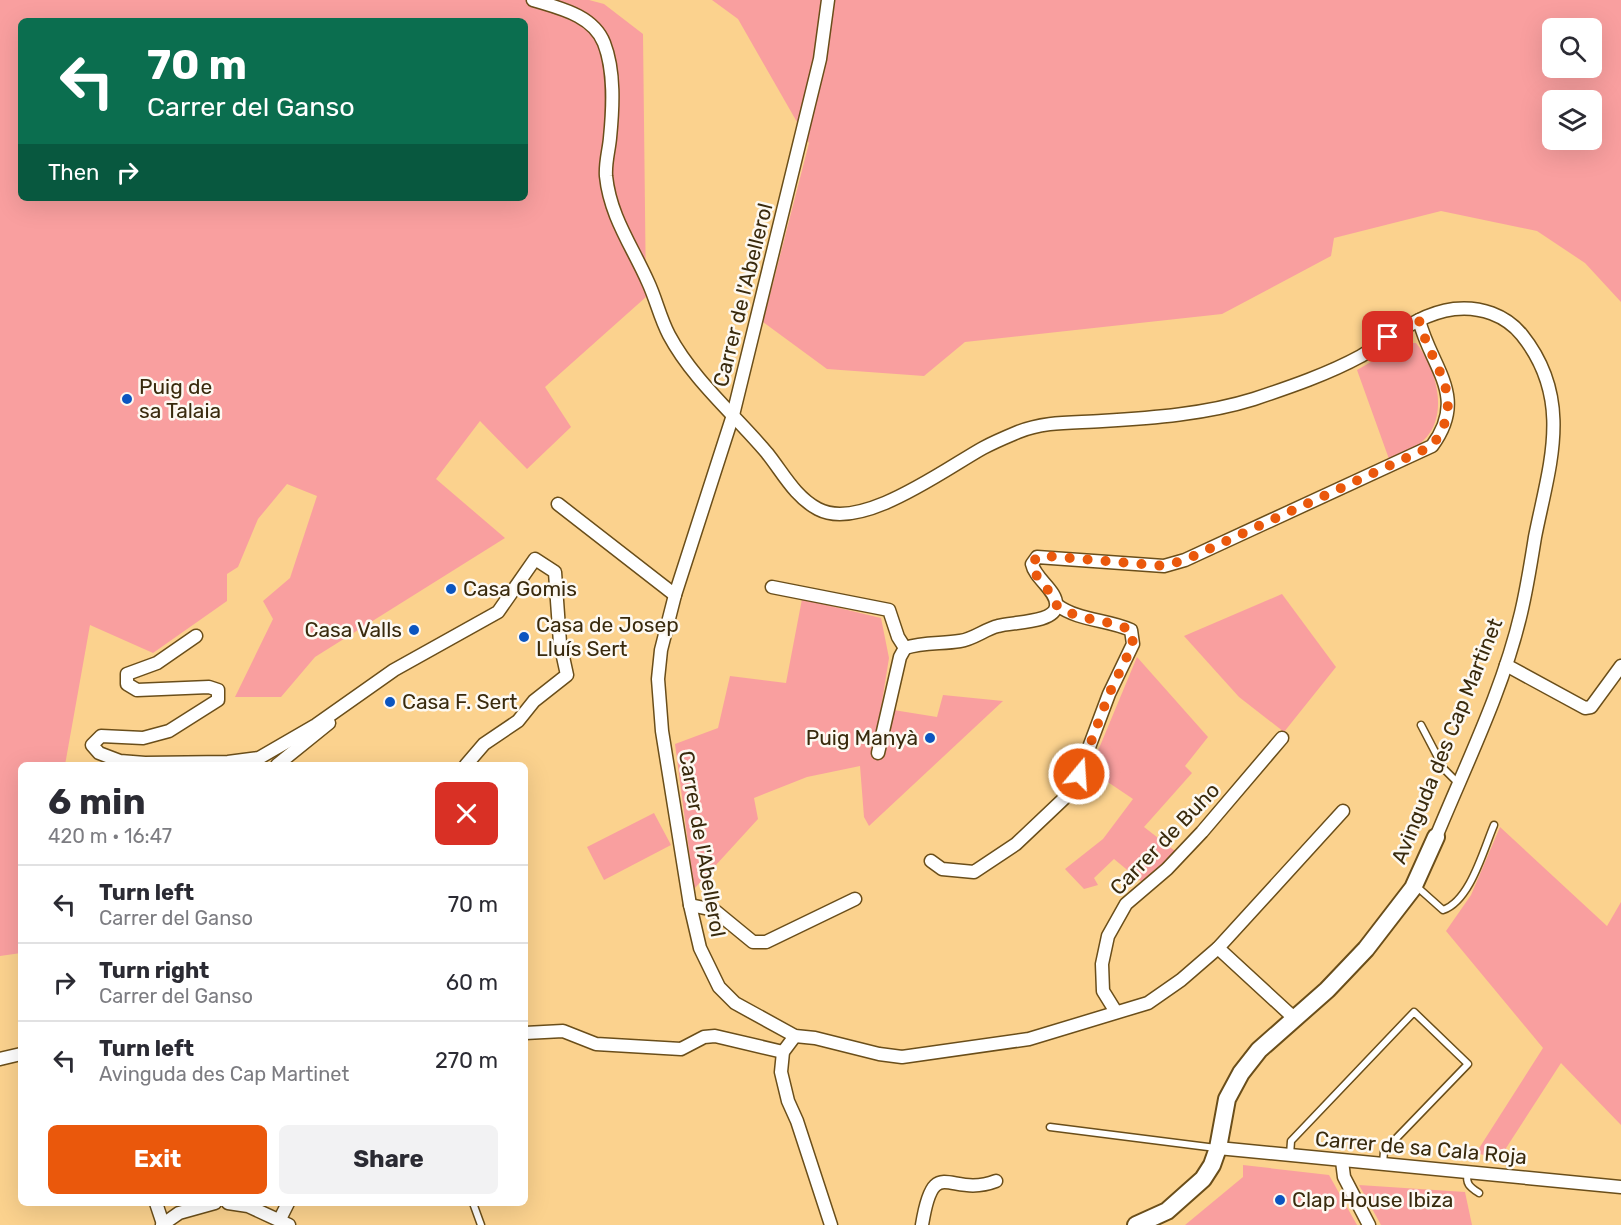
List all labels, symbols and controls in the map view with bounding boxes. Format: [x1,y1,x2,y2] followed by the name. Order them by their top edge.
[1542,18,1602,150] map controls
[1542,18,1602,78] button: search
[147,40,247,90] text: 70 m
[48,42,126,120] icon: left
[1542,90,1602,150] button: layers
[147,91,355,123] text: Carrer del Ganso
[111,156,144,189] icon: right
[48,159,99,186] text: Then
[708,200,777,389] street label: Carrer de l'Abellerol
[1362,311,1413,362] pin
[1371,320,1404,353] icon: arrive
[139,374,221,423] place label: Puig de sa Talaia
[120,392,134,406] marker: Puig de sa Talaia
[463,576,577,601] place label: Casa Gomis
[444,582,458,596] marker: Casa Gomis
[536,612,679,661] place label: Casa de Josep Lluís Sert
[1386,614,1507,867] street label: Avinguda des Cap Martinet
[304,617,402,642] place label: Casa Valls
[407,623,421,637] marker: Casa Valls
[517,630,531,644] marker: Casa de Josep Lluís Sert
[402,689,518,714] place label: Casa F. Sert
[383,695,397,709] marker: Casa F. Sert
[806,725,918,750] place label: Puig Manyà
[923,731,937,745] marker: Puig Manyà
[1047,742,1111,806] position arrow
[674,749,731,939] street label: Carrer de l'Abellerol
[1105,777,1225,900] street label: Carrer de Buho
[48,780,146,823] text: 6 min
[435,782,498,845] button: close
[48,824,172,848] text: 420 m · 16:47
[99,879,194,906] text: Turn left
[48,888,81,921] icon: left
[448,891,498,918] text: 70 m
[99,906,253,930] text: Carrer del Ganso
[99,957,209,984] text: Turn right
[48,966,81,999] icon: right
[446,969,498,996] text: 60 m
[99,984,253,1008] text: Carrer del Ganso
[99,1035,194,1062] text: Turn left
[48,1044,81,1077] icon: left
[435,1047,498,1074] text: 270 m
[99,1062,349,1086] text: Avinguda des Cap Martinet
[48,1125,267,1194] button: Exit
[279,1125,498,1194] button: Share
[1314,1126,1528,1169] street label: Carrer de sa Cala Roja
[1292,1187,1453,1212] place label: Clap House Ibiza
[1273,1193,1287,1207] marker: Clap House Ibiza

